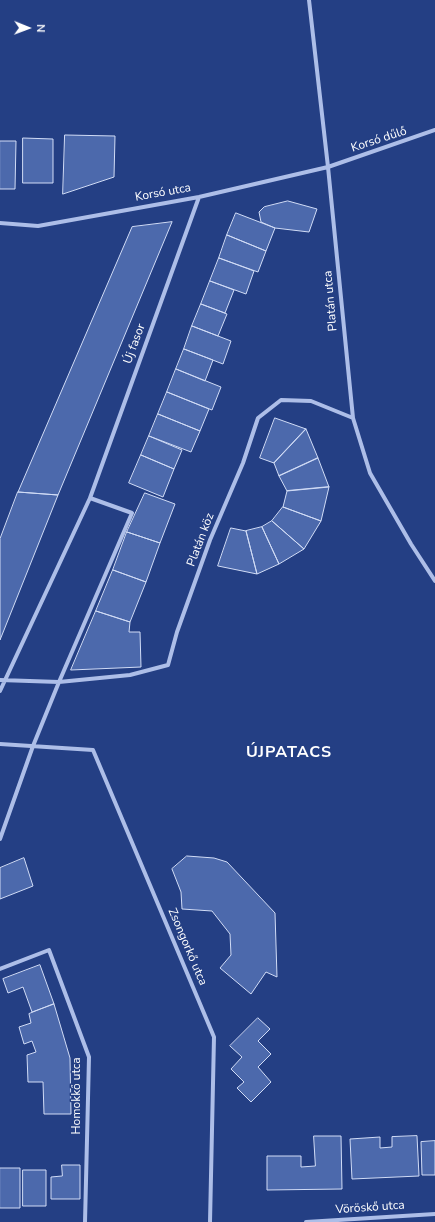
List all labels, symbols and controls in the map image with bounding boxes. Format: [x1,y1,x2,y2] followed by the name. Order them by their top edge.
[8,8,48,48] north arrow
[33,24,48,32] text: N
[349,124,409,156] street label: Korsó dűlő
[134,181,192,205] street label: Korsó utca
[321,270,341,332] street label: Platán utca
[121,322,149,366] street label: Új fasor
[184,511,218,569] street label: Platán köz
[246,743,332,763] district label: ÚJPATACS
[164,906,210,988] street label: Zsongorkő utca
[70,1057,84,1135] street label: Homokkő utca
[335,1198,405,1218] street label: Vöröskő utca

